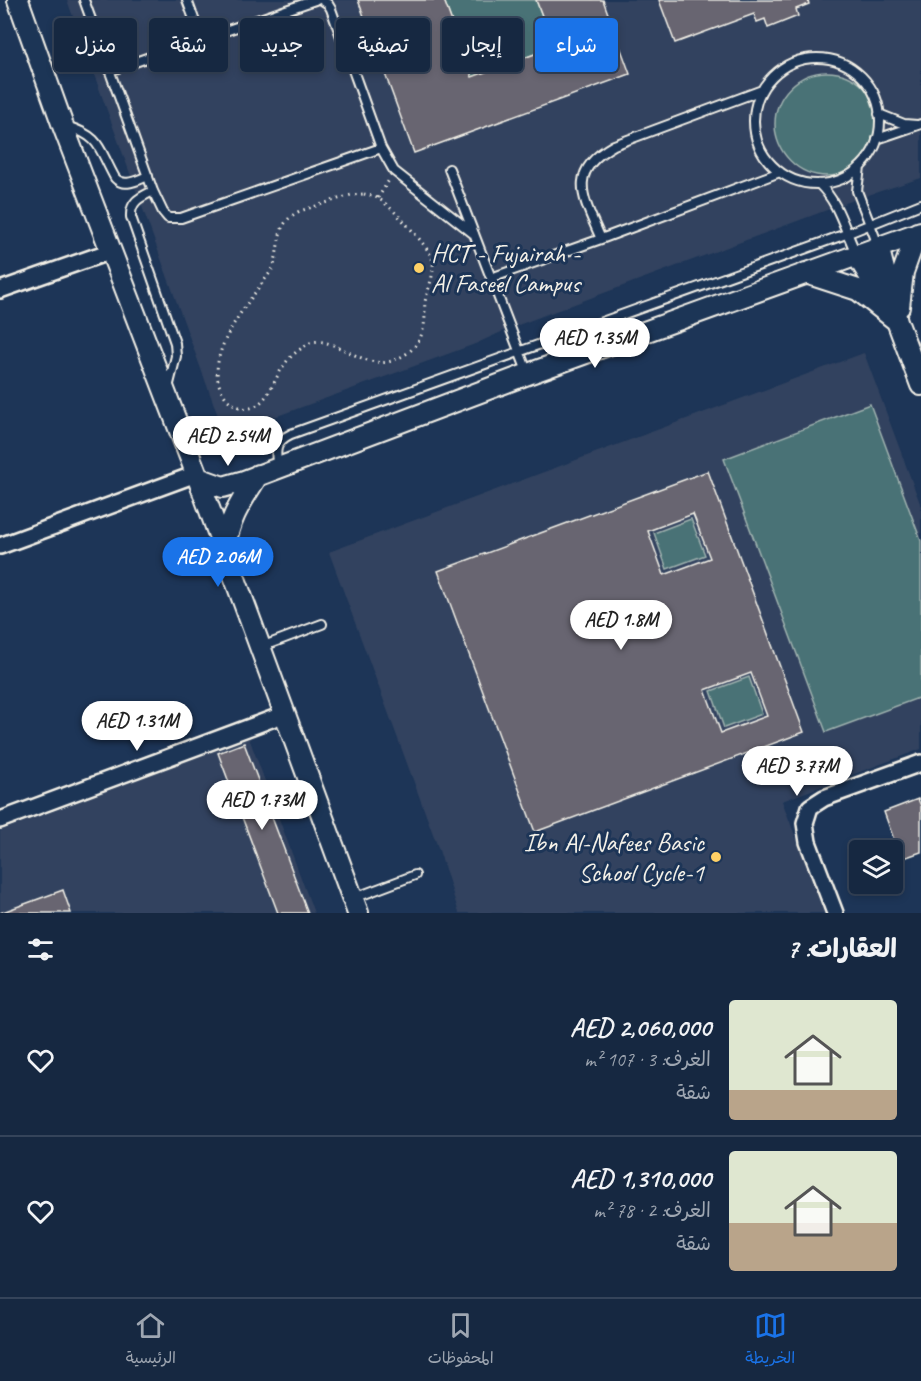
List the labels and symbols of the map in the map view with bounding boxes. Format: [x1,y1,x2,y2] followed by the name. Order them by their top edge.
[431,237,582,300] place label: HCT - Fujairah - Al Faseel Campus
[412,261,426,275] marker: HCT - Fujairah - Al Faseel Campus
[526,318,664,369] pin: AED 1.35M
[159,416,297,467] pin: AED 2.54M
[149,537,287,588] pin: AED 2.06M
[559,600,683,651] pin: AED 1.8M
[68,701,206,752] pin: AED 1.31M
[728,746,866,797] pin: AED 3.77M
[193,780,331,831] pin: AED 1.73M
[524,826,706,889] place label: Ibn Al-Nafees Basic School Cycle-1
[709,850,723,864] marker: Ibn Al-Nafees Basic School Cycle-1

